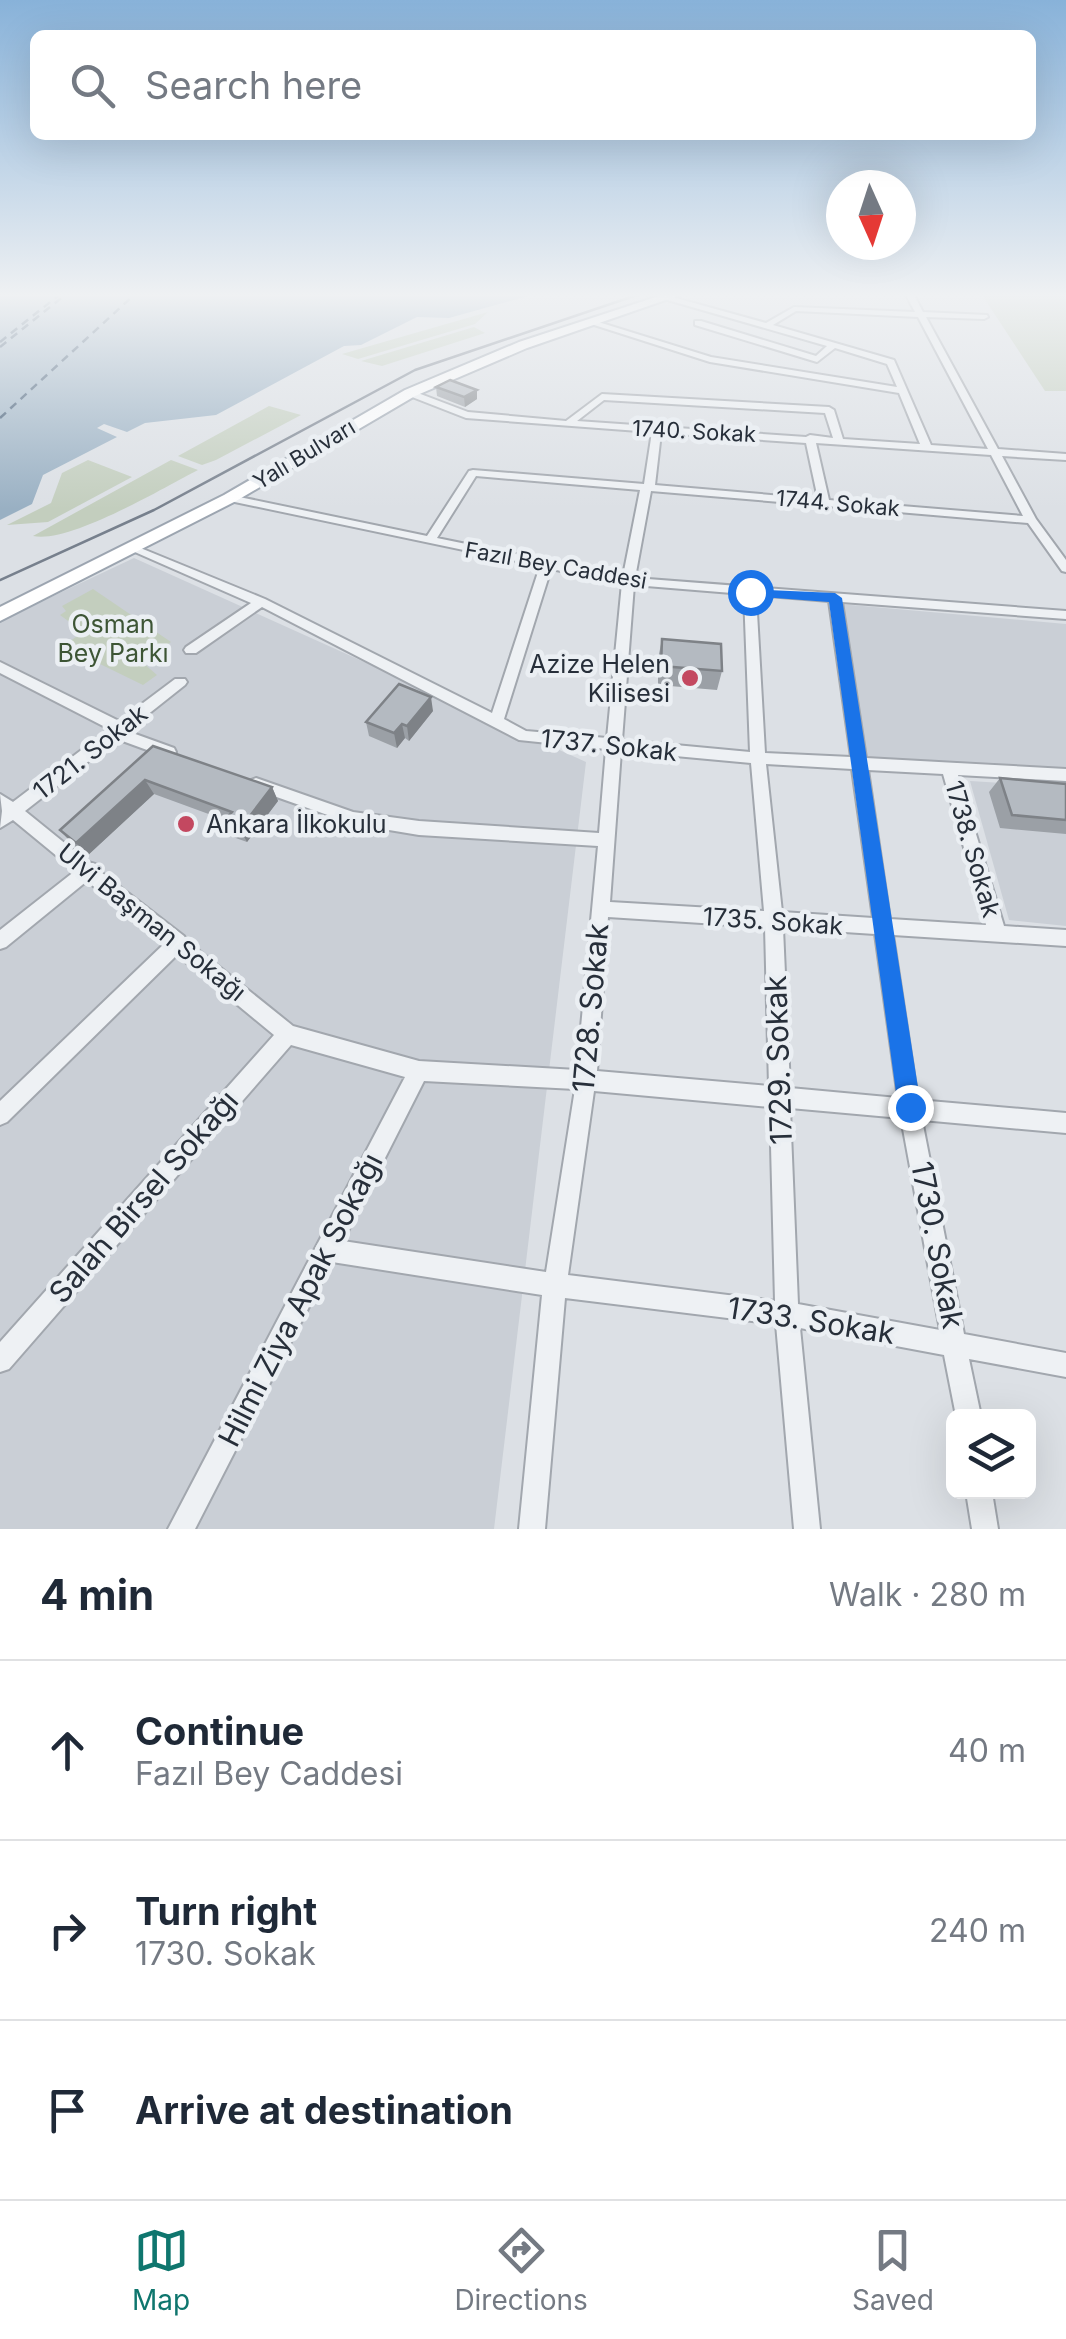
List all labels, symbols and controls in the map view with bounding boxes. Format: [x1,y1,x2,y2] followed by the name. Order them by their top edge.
[30,30,1036,140] search box
[65,58,120,113] icon: search
[145,62,362,108] text: Search here
[826,170,916,260] north arrow
[248,414,360,494] street label: Yalı Bulvarı
[631,415,757,447] street label: 1740. Sokak
[775,485,901,521] street label: 1744. Sokak
[463,536,649,594] street label: Fazıl Bey Caddesi
[728,570,774,616] route start
[57,609,169,668] park label: Osman Bey Parkı
[529,649,670,708] place label: Azize Helen Kilisesi
[679,667,701,689] marker: Azize Helen Kilisesi
[27,698,153,806] street label: 1721. Sokak
[539,723,679,767] street label: 1737. Sokak
[939,777,1007,921] street label: 1738. Sokak
[206,808,387,839] place label: Ankara İlkokulu
[175,813,197,835] marker: Ankara İlkokulu
[52,837,252,1007] street label: Ulvi Başman Sokağı
[702,901,844,941] street label: 1735. Sokak
[565,921,615,1094] street label: 1728. Sokak
[757,974,799,1145] street label: 1729. Sokak
[41,1083,245,1310] street label: Salah Birsel Sokağı
[888,1085,934,1131] route end
[210,1147,390,1452] street label: Hilmi Ziya Apak Sokağı
[904,1158,972,1332] street label: 1730. Sokak
[725,1289,898,1351] street label: 1733. Sokak
[946,1409,1036,1499] map controls
[946,1409,1036,1499] button: layers
[40,1569,154,1620] text: 4 min
[829,1575,1026,1614] text: Walk · 280 m
[135,1708,304,1754] text: Continue
[40,1723,95,1778] icon: ahead
[948,1731,1026,1770] text: 40 m
[135,1754,403,1793] text: Fazıl Bey Caddesi
[135,1888,317,1934] text: Turn right
[40,1903,95,1958] icon: right
[929,1911,1026,1950] text: 240 m
[135,1934,316,1973] text: 1730. Sokak
[40,2083,95,2138] icon: arrive
[135,2087,513,2133] text: Arrive at destination
[132,2223,190,2317] tab: Map
[454,2223,588,2317] tab: Directions
[852,2223,934,2317] tab: Saved

